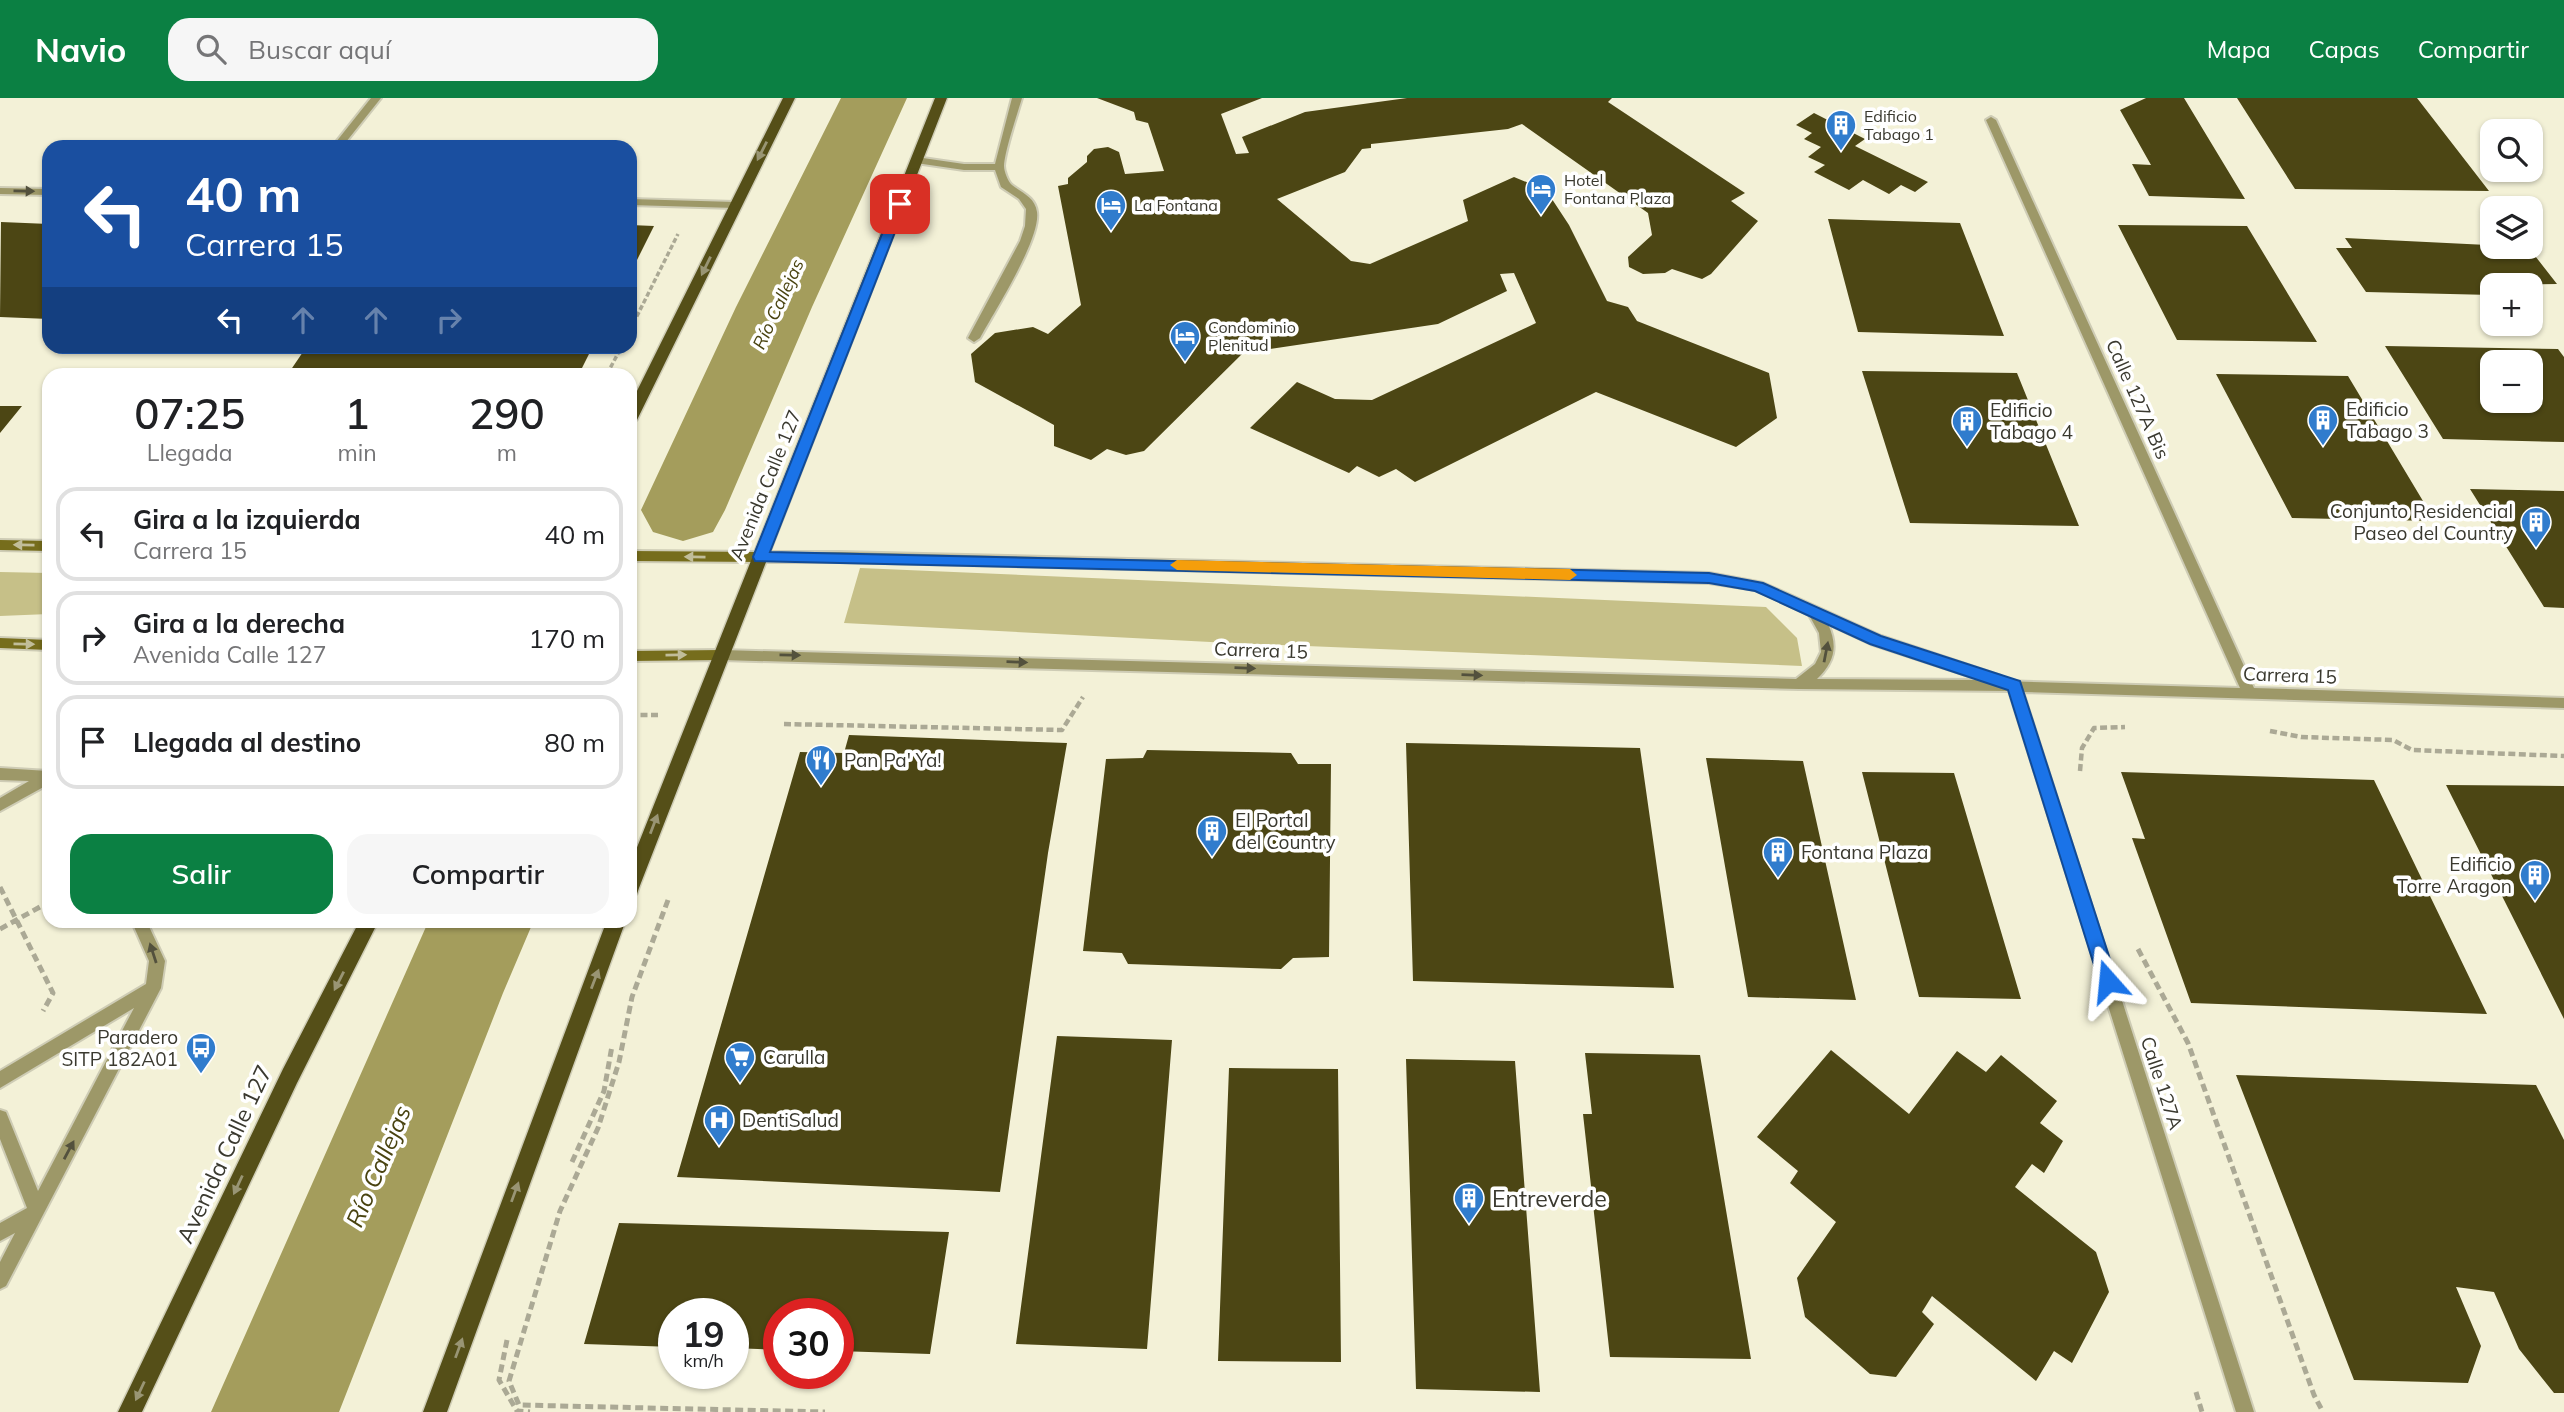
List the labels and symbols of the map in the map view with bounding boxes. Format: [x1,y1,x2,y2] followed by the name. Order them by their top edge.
[1864,106,1934,144] place label: Edificio Tabago 1
[1824,108,1858,152] building icon: Edificio Tabago 1
[757,141,768,161] one-way arrow
[1564,170,1671,208] place label: Hotel Fontana Plaza
[1524,172,1558,216] hotel icon: Hotel Fontana Plaza
[870,174,930,234] pin
[14,185,36,197] one-way arrow
[1094,188,1128,232] hotel icon: La Fontana
[1134,195,1218,215] place label: La Fontana
[747,255,809,353] water label: Río Callejas
[700,256,711,276] one-way arrow
[1208,317,1296,355] place label: Condominio Plenitud
[1168,319,1202,363] hotel icon: Condominio Plenitud
[2101,335,2175,463] street label: Calle 127A Bis
[2346,397,2429,443] place label: Edificio Tabago 3
[1990,398,2073,444] place label: Edificio Tabago 4
[2306,403,2340,447] building icon: Edificio Tabago 3
[1950,404,1984,448] building icon: Edificio Tabago 4
[724,406,806,564] street label: Avenida Calle 127
[2330,499,2513,545] place label: Conjunto Residencial Paseo del Country
[2519,505,2553,549] building icon: Conjunto Residencial Paseo del Country
[13,540,35,551] one-way arrow
[684,551,706,563] one-way arrow
[1214,636,1308,664] street label: Carrera 15
[14,638,36,650] one-way arrow
[1820,641,1831,663] one-way arrow
[665,649,687,661] one-way arrow
[779,649,801,661] one-way arrow
[1006,656,1028,668] one-way arrow
[2243,661,2337,689] street label: Carrera 15
[1234,663,1256,674] one-way arrow
[1461,669,1483,680] one-way arrow
[804,743,838,787] restaurant icon: Pan Pa' Ya!
[844,748,942,772] place label: Pan Pa' Ya!
[1235,808,1336,854] place label: El Portal del Country
[649,814,660,835] one-way arrow
[1195,814,1229,858] building icon: El Portal del Country
[1761,835,1795,879] building icon: Fontana Plaza
[1801,840,1928,864] place label: Fontana Plaza
[2397,852,2512,898] place label: Edificio Torre Aragon
[2518,858,2552,902] building icon: Edificio Torre Aragon
[147,942,158,963] one-way arrow
[2071,944,2145,1018] position arrow
[590,968,601,989] one-way arrow
[333,971,344,991] one-way arrow
[61,1025,178,1071] place label: Paradero SITP 182A01
[184,1031,218,1075] bus stop icon: Paradero SITP 182A01
[2136,1033,2188,1133] street label: Calle 127A
[723,1040,757,1084] supermarket icon: Carulla
[763,1045,825,1069] place label: Carulla
[170,1060,278,1248] street label: Avenida Calle 127
[339,1101,417,1231] water label: Río Callejas
[702,1103,736,1147] hospital icon: DentiSalud
[742,1108,839,1132] place label: DentiSalud
[63,1140,74,1160] one-way arrow
[232,1175,244,1195] one-way arrow
[510,1181,521,1202] one-way arrow
[1452,1181,1486,1225] building icon: Entreverde
[1492,1184,1607,1213] place label: Entreverde
[763,1298,854,1389] speed limit sign: 30
[453,1337,464,1358] one-way arrow
[135,1381,146,1401] one-way arrow

